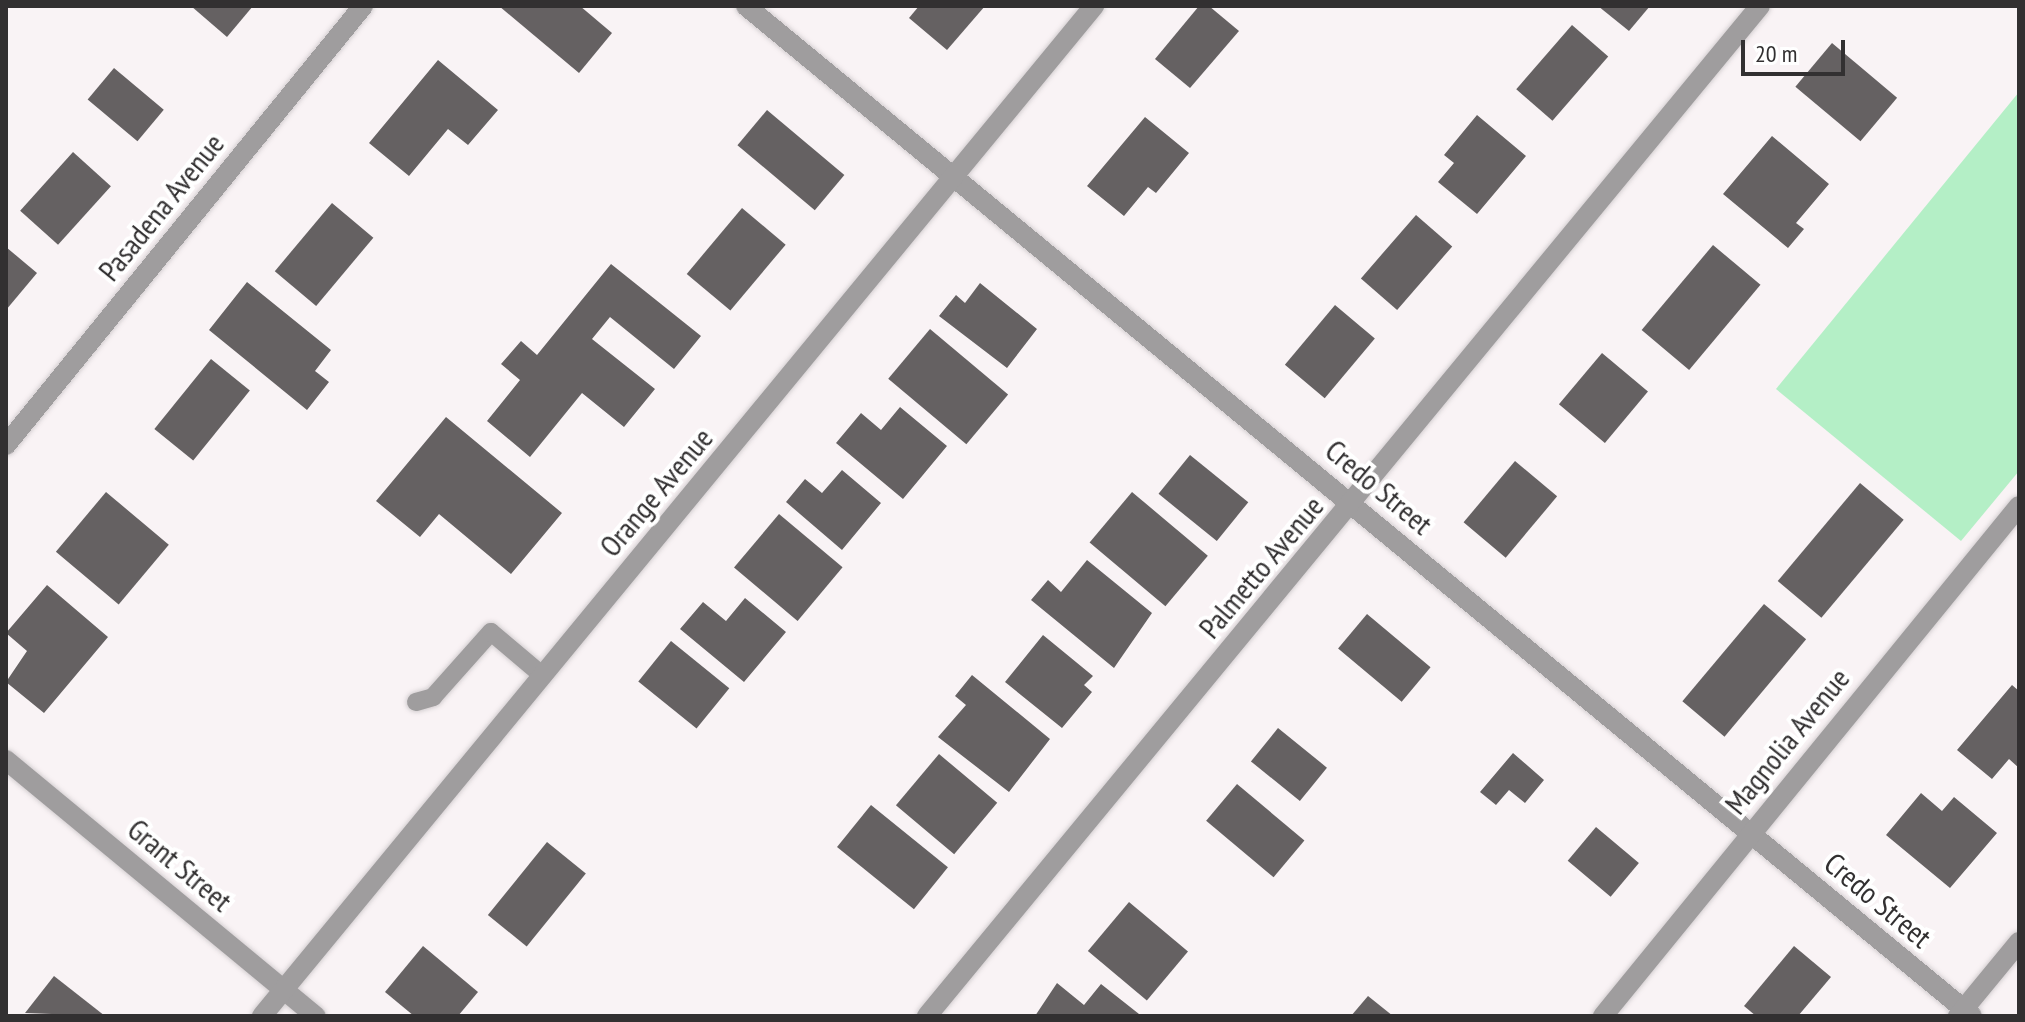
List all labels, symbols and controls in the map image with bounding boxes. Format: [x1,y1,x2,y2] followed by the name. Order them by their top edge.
[1745,24,1849,74] scale bar
[1755,38,1797,69] text: 20 m
[90,126,232,288] street label: Pasadena Avenue
[592,420,720,564] street label: Orange Avenue
[1318,432,1440,542] street label: Credo Street
[1191,488,1331,646] street label: Palmetto Avenue
[1717,661,1857,821] street label: Magnolia Avenue
[121,811,239,919] street label: Grant Street
[1817,845,1939,955] street label: Credo Street

